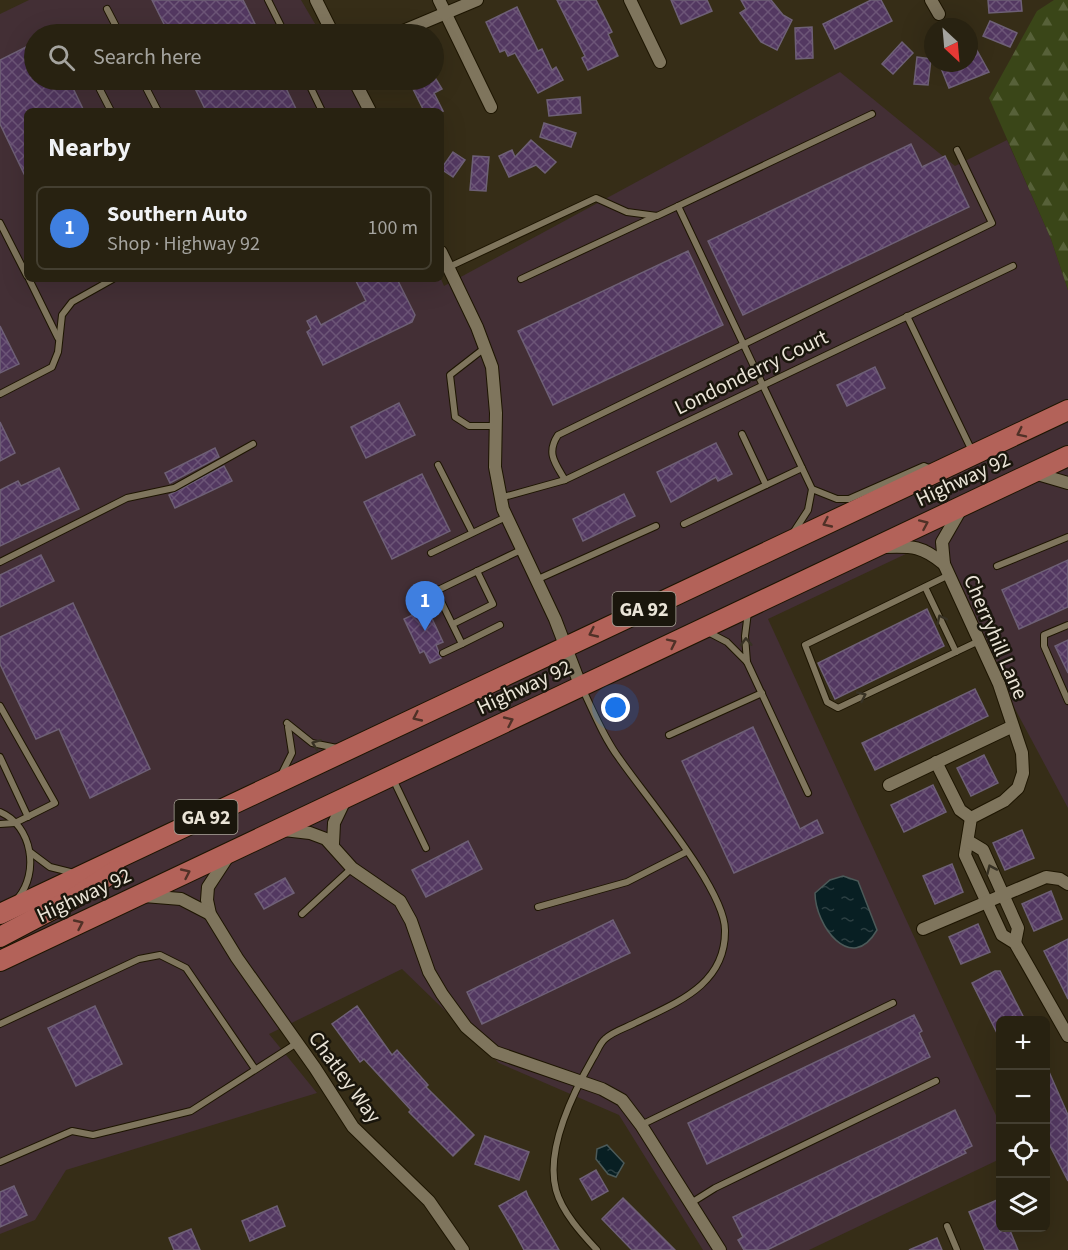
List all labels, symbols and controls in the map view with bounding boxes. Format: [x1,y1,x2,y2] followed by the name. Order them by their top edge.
[924,18,978,72] north arrow
[24,24,444,90] search box
[45,41,78,74] icon: search
[93,41,201,73] text: Search here
[48,129,131,166] text: Nearby
[107,198,247,230] text: Southern Auto
[64,214,75,242] text: 1
[368,214,418,242] text: 100 m
[107,230,260,258] text: Shop · Highway 92
[669,322,833,422] street label: Londonderry Court
[1017,426,1028,437] one-way arrow
[911,444,1015,514] street label: Highway 92
[822,516,833,528] one-way arrow
[918,520,929,532] one-way arrow
[956,570,1036,704] street label: Cherryhill Lane
[406,582,444,631] pin: 1
[612,592,676,626] road number: GA 92
[936,615,948,626] one-way arrow
[589,626,600,638] one-way arrow
[740,637,753,646] one-way arrow
[666,639,677,651] one-way arrow
[472,652,576,722] street label: Highway 92
[856,692,867,704] one-way arrow
[601,693,630,722] your location
[413,709,424,721] one-way arrow
[502,716,513,728] one-way arrow
[312,739,323,751] one-way arrow
[174,800,238,834] road number: GA 92
[32,860,136,930] street label: Highway 92
[986,864,998,875] one-way arrow
[180,869,191,881] one-way arrow
[72,919,83,931] one-way arrow
[996,1016,1050,1232] map controls
[996,1016,1050,1070] button: +
[301,1025,389,1129] street label: Chatley Way
[996,1070,1050,1124] button: −
[996,1124,1050,1178] button: locate
[996,1178,1050,1232] button: layers

